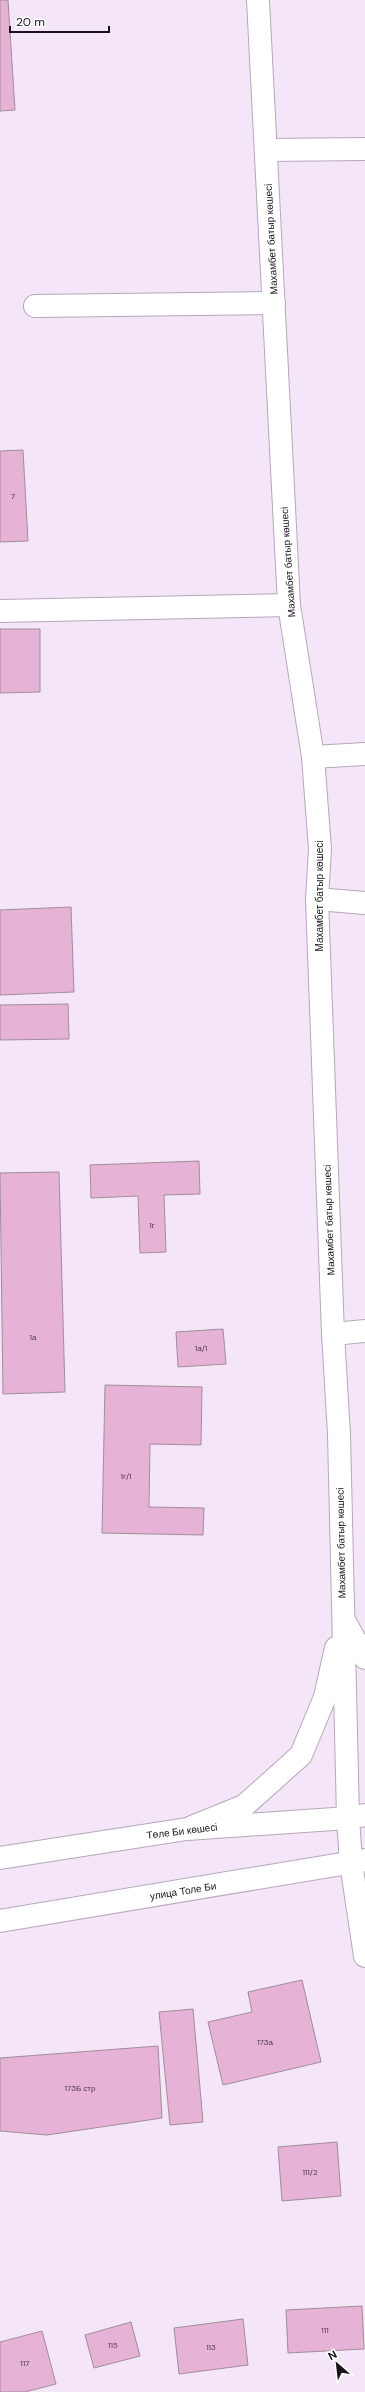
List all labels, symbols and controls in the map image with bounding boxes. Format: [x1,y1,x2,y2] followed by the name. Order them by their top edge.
[10,8,109,34] scale bar
[16,14,45,30] text: 20 m
[262,183,280,295] street label: Махамбет батыр көшесі
[11,491,15,501] house number: 7
[278,506,298,618] street label: Махамбет батыр көшесі
[313,841,326,951] street label: Махамбет батыр көшесі
[321,1164,337,1276] street label: Махамбет батыр көшесі
[149,1220,155,1230] house number: 1г
[30,1332,37,1342] house number: 1а
[195,1343,207,1353] house number: 1а/1
[120,1471,132,1481] house number: 1г/1
[334,1487,348,1599] street label: Махамбет батыр көшесі
[146,1820,218,1842] street label: Төле Би көшесі
[149,1879,217,1903] street label: улица Толе Би
[257,2037,273,2047] house number: 173а
[65,2083,96,2093] house number: 173Б стр
[302,2167,318,2177] house number: 111/2
[321,2325,329,2335] house number: 111
[108,2340,118,2350] house number: 115
[206,2342,216,2352] house number: 113
[317,2344,357,2384] north arrow
[325,2347,339,2363] text: N
[20,2358,30,2368] house number: 117

